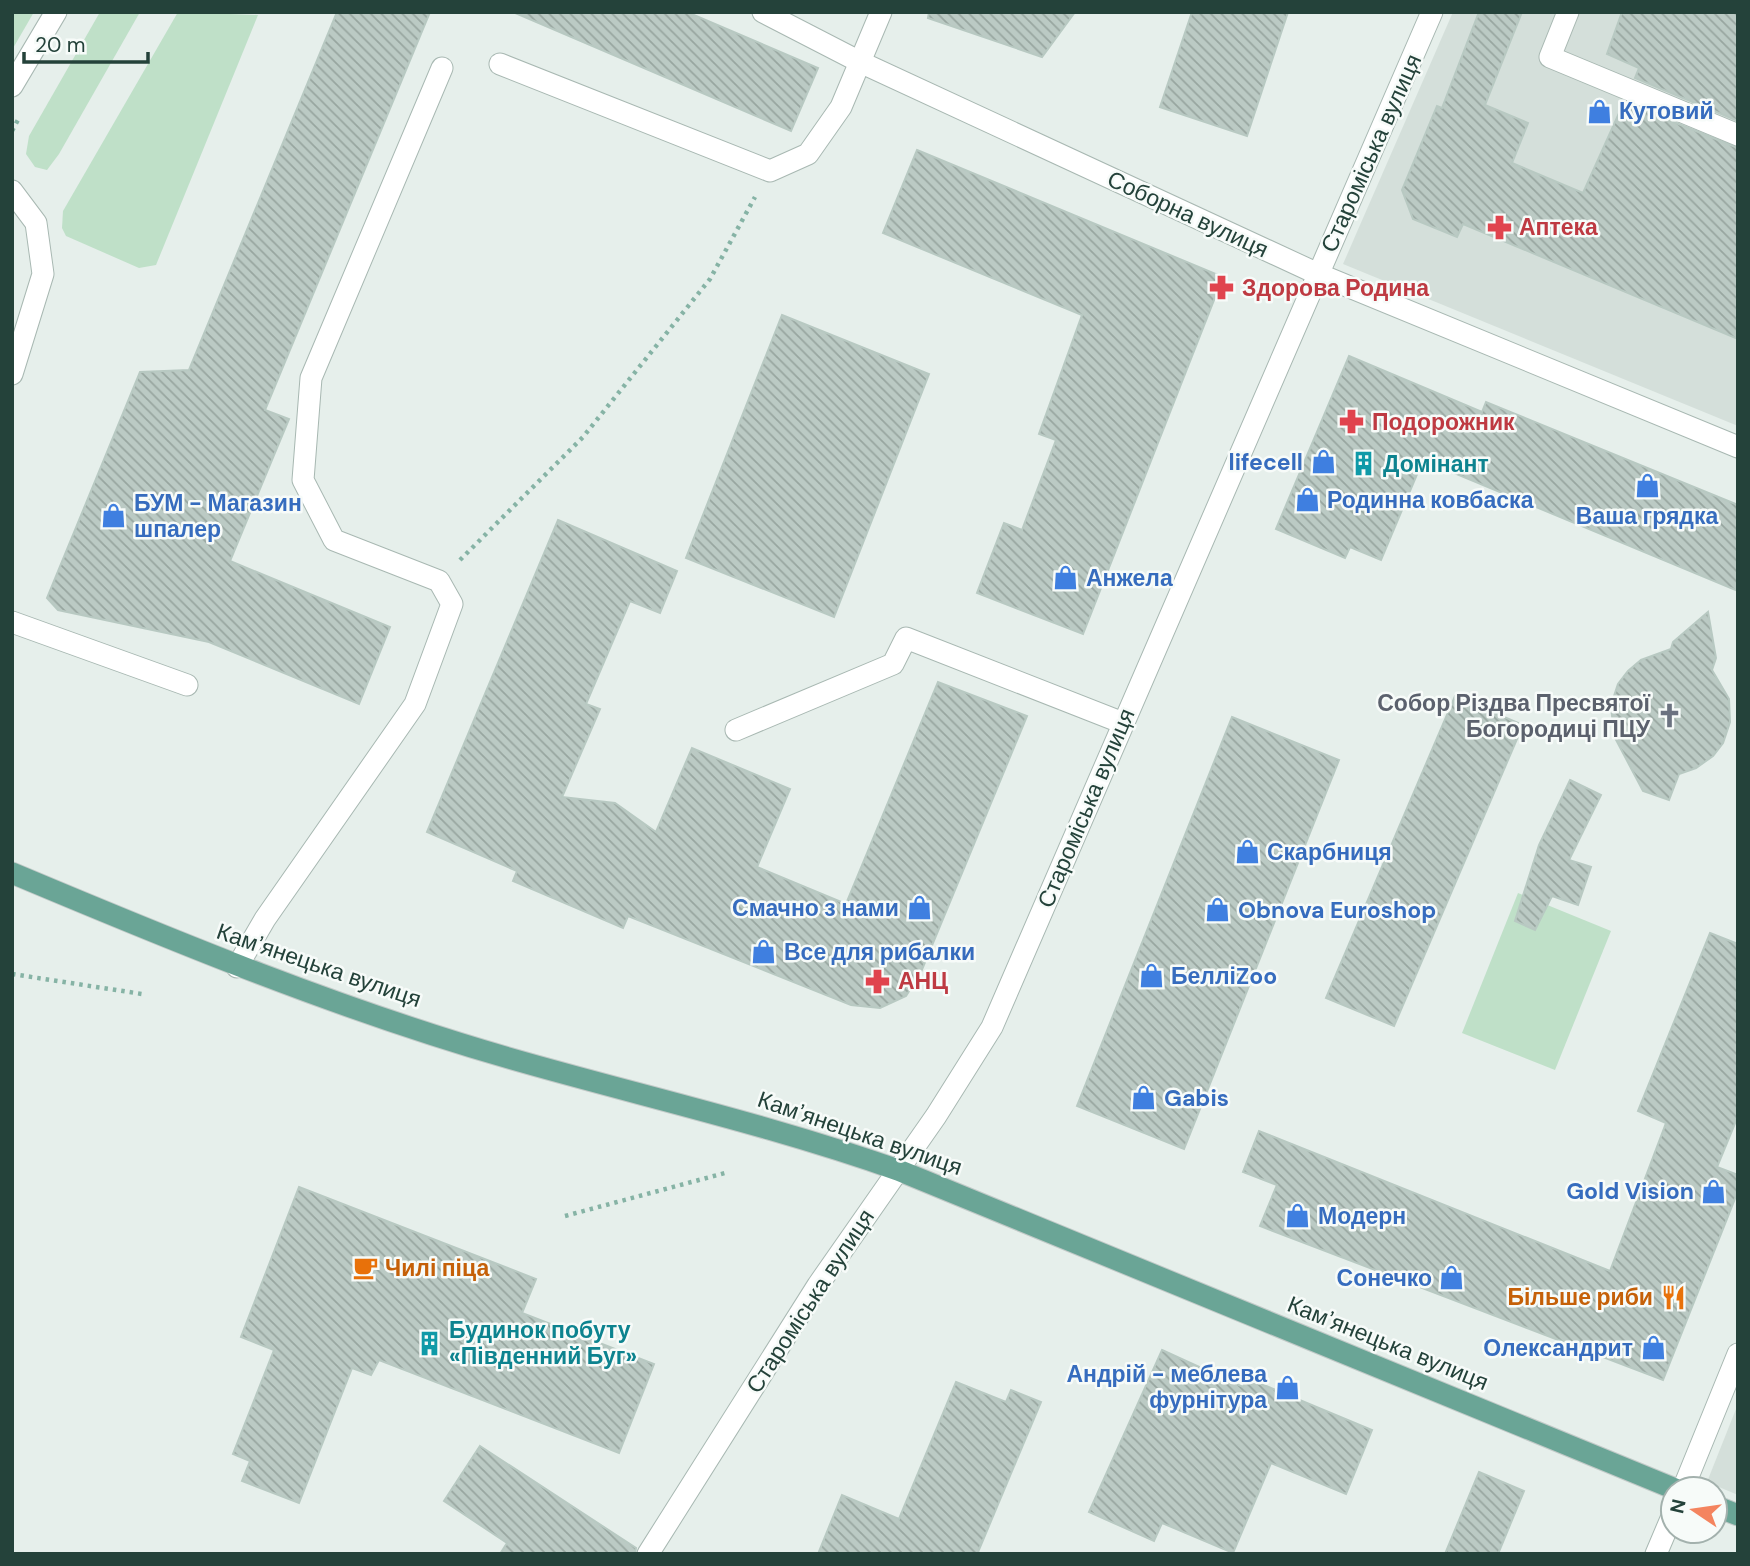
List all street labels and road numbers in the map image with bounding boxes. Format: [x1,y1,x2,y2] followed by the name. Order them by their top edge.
[1314,49,1428,257] street label: Староміська вулиця
[1103,164,1273,264] street label: Соборна вулиця
[1030,704,1142,912] street label: Староміська вулиця
[213,916,425,1014] street label: Камʼянецька вулиця
[754,1084,966,1182] street label: Камʼянецька вулиця
[739,1203,881,1399] street label: Староміська вулиця
[1283,1289,1493,1397] street label: Камʼянецька вулиця

